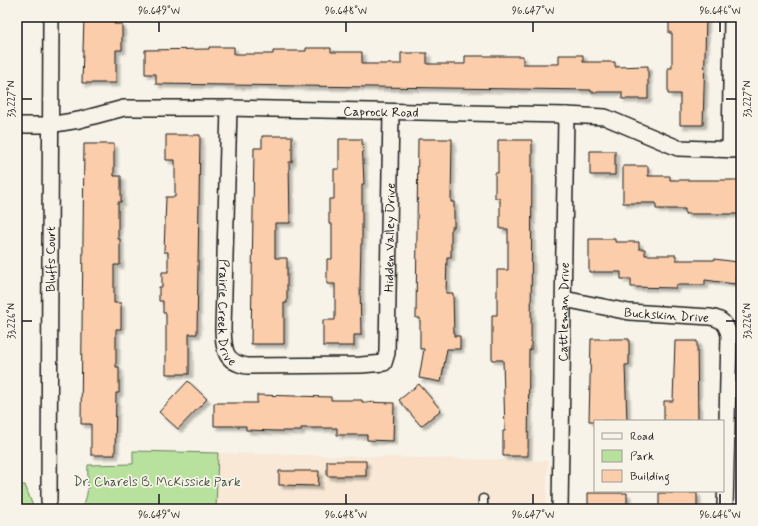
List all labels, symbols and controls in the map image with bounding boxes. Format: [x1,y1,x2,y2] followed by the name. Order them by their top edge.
[138,4,180,18] text: 96.649°W
[325,4,367,18] text: 96.648°W
[512,4,554,18] text: 96.647°W
[699,4,741,18] text: 96.646°W
[5,80,19,117] text: 33.227°N
[741,80,755,117] text: 33.227°N
[343,103,419,122] street label: Caprock Road
[381,183,400,292] street label: Hidden Valley Drive
[43,226,60,292] street label: Bluffs Court
[213,259,239,371] street label: Prairie Creek Drive
[555,262,574,362] street label: Cattleman Drive
[5,303,19,339] text: 33.226°N
[741,303,755,339] text: 33.226°N
[622,304,710,327] street label: Buckskin Drive
[594,420,724,492] legend
[630,429,654,445] text: Road
[630,449,654,465] text: Park
[630,469,670,486] text: Building
[74,474,241,491] park label: Dr. Charels B. McKissick Park
[138,508,180,522] text: 96.649°W
[325,508,367,522] text: 96.648°W
[512,508,554,522] text: 96.647°W
[699,508,741,522] text: 96.646°W

